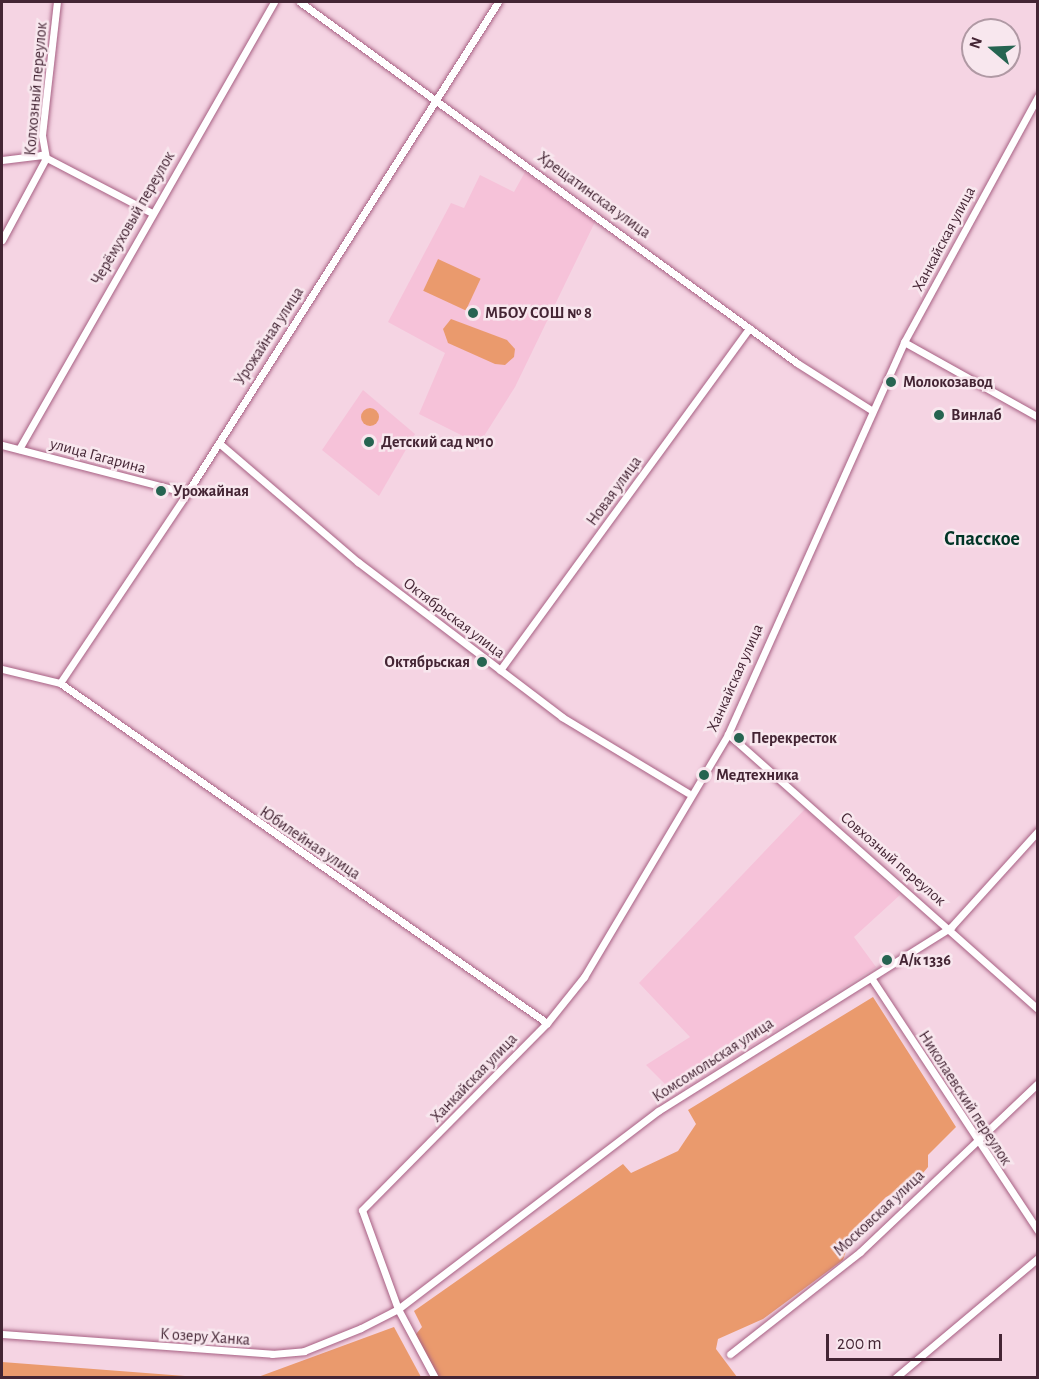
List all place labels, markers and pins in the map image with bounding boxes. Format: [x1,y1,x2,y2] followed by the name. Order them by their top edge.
[485,303,592,323] place label: МБОУ СОШ № 8
[466,306,480,320] marker: МБОУ СОШ № 8
[903,372,993,392] place label: Молокозавод
[884,375,898,389] marker: Молокозавод
[951,405,1002,425] place label: Винлаб
[932,408,946,422] marker: Винлаб
[381,432,494,452] place label: Детский сад №10
[362,435,376,449] marker: Детский сад №10
[173,481,249,501] place label: Урожайная
[154,484,168,498] marker: Урожайная
[384,652,470,672] place label: Октябрьская
[475,655,489,669] marker: Октябрьская
[751,728,837,748] place label: Перекресток
[732,731,746,745] marker: Перекресток
[716,765,799,785] place label: Медтехника
[697,768,711,782] marker: Медтехника
[899,950,951,970] place label: А/к 1336
[880,953,894,967] marker: А/к 1336

